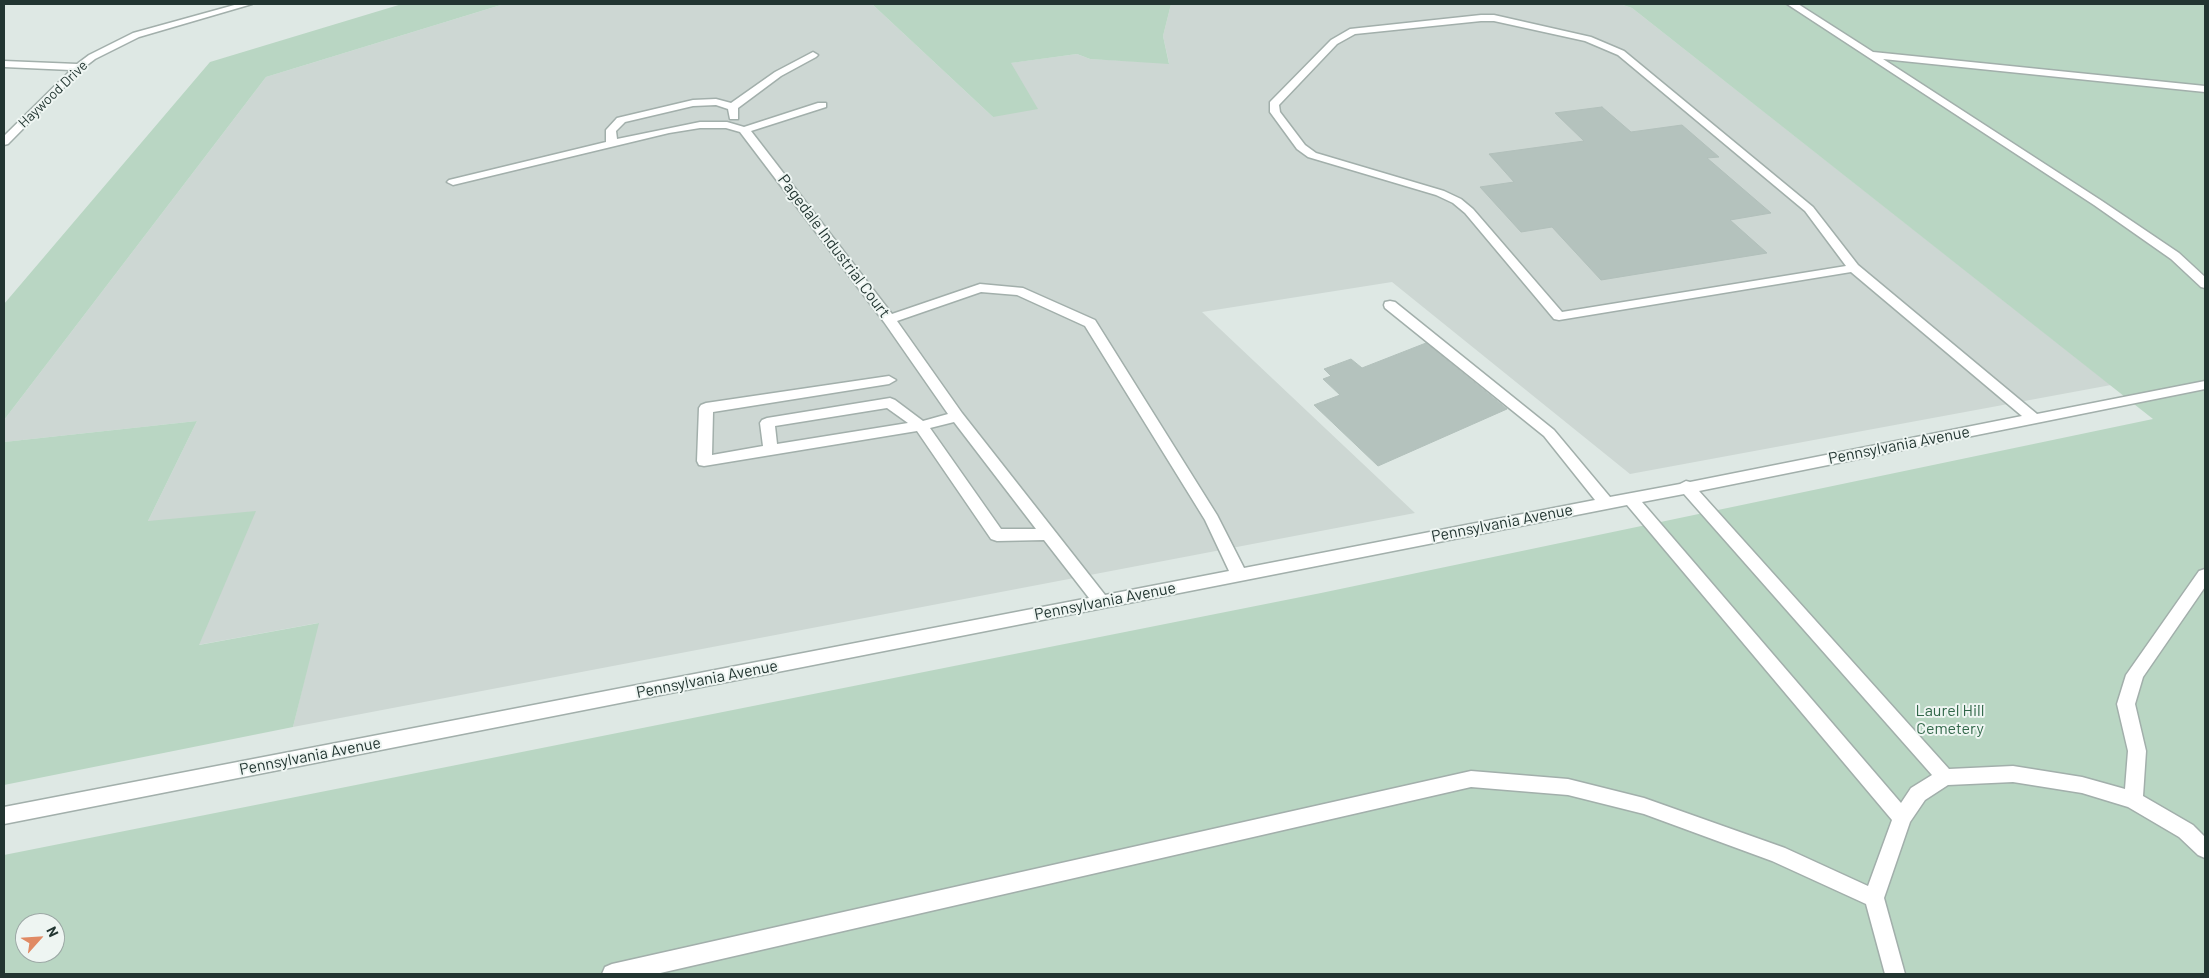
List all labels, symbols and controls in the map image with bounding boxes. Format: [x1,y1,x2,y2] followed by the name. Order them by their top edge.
[15,57,91,131] street label: Haywood Drive
[774,171,894,321] street label: Pagedale Industrial Court
[1827,422,1971,468] street label: Pennsylvania Avenue
[1430,500,1574,546] street label: Pennsylvania Avenue
[1033,578,1177,624] street label: Pennsylvania Avenue
[635,656,779,702] street label: Pennsylvania Avenue
[1916,701,1984,739] park label: Laurel Hill Cemetery
[238,733,382,779] street label: Pennsylvania Avenue
[15,913,65,963] north arrow
[43,924,63,940] text: N

